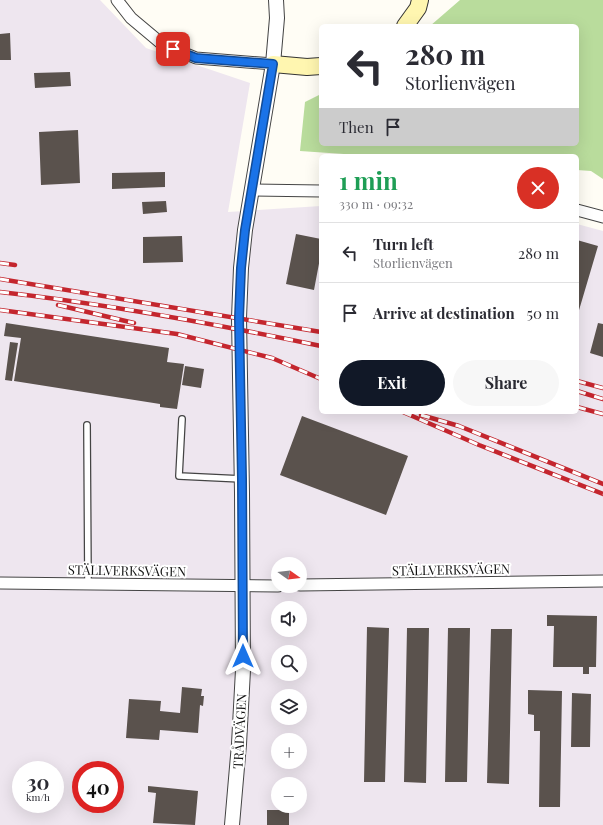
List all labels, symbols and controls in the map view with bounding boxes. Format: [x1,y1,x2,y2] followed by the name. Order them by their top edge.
[156,32,190,66] pin
[405,35,485,72] text: 280 m
[162,38,184,60] icon: arrive
[339,40,391,92] icon: left
[405,71,516,95] text: Storlienvägen
[382,116,404,138] icon: arrive
[339,117,374,137] text: Then
[339,164,398,196] text: 1 min
[517,167,559,209] button: close
[339,195,413,212] text: 330 m · 09:32
[373,234,434,254] text: Turn left
[339,242,361,264] icon: left
[518,243,559,263] text: 280 m
[373,254,453,271] text: Storlienvägen
[339,302,361,324] icon: arrive
[373,303,515,323] text: Arrive at destination
[527,303,559,323] text: 50 m
[339,360,445,406] button: Exit
[453,360,559,406] button: Share
[271,557,307,593] north arrow
[271,557,307,813] map controls
[392,559,510,579] street label: STÄLLVERKSVÄGEN
[68,560,186,580] street label: STÄLLVERKSVÄGEN
[271,601,307,637] button: sound
[222,635,264,677] position arrow
[271,645,307,681] button: search
[271,689,307,725] button: layers
[229,693,249,769] street label: TRÅDVÄGEN
[271,733,307,769] button: +
[72,761,124,813] speed limit sign: 40
[27,768,49,795] text: 30
[271,777,307,813] button: −
[26,790,50,804] text: km/h

